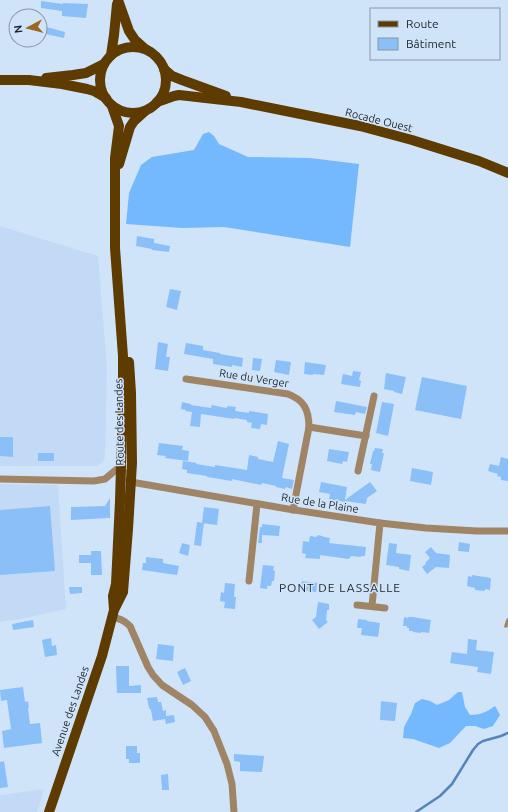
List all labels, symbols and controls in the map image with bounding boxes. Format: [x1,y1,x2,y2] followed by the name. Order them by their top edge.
[8,8,48,48] north arrow
[370,8,500,60] legend
[406,17,439,30] text: Route
[12,24,25,34] text: N
[406,37,456,50] text: Bâtiment
[344,106,415,134] street label: Rocade Ouest
[218,367,290,390] street label: Rue du Verger
[112,378,126,466] street label: Route des Landes
[281,491,359,515] street label: Rue de la Plaine
[279,581,401,594] district label: PONT DE LASSALLE
[49,664,91,757] street label: Avenue des Landes

